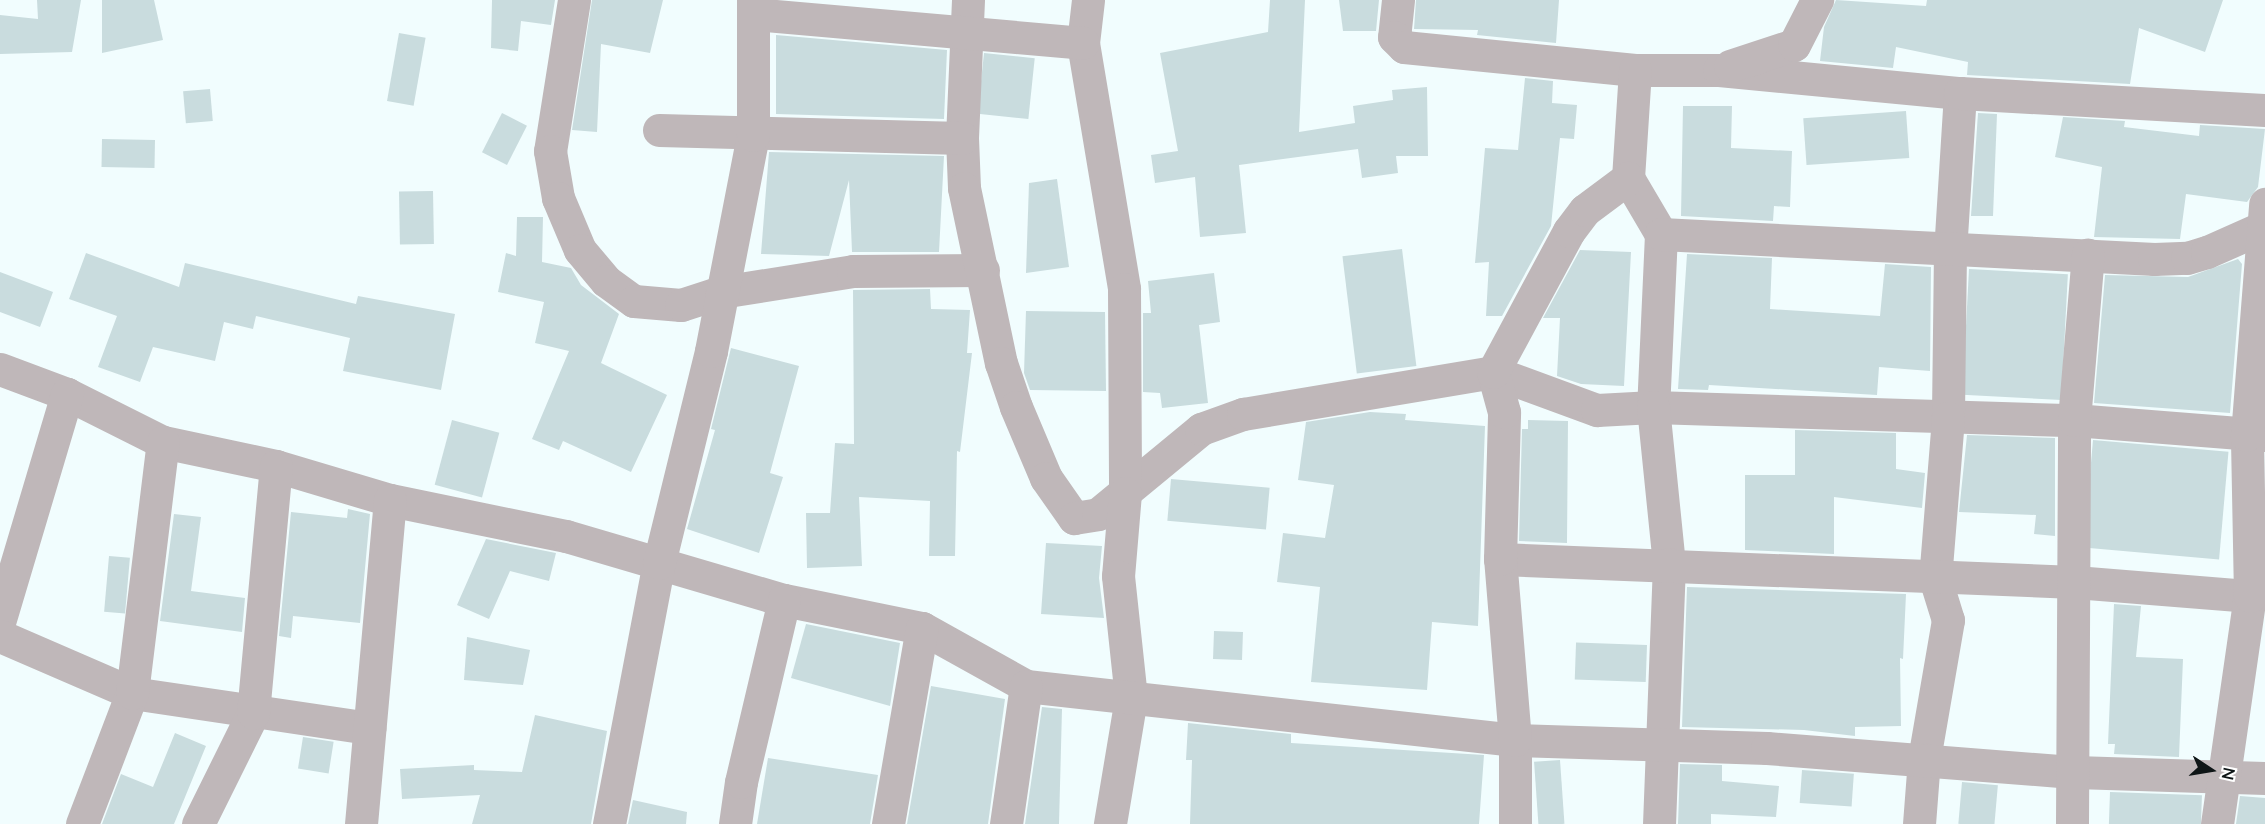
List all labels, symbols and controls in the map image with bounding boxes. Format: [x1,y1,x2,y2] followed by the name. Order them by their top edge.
[2181,740,2241,800] north arrow
[2219,766,2240,782] text: N

